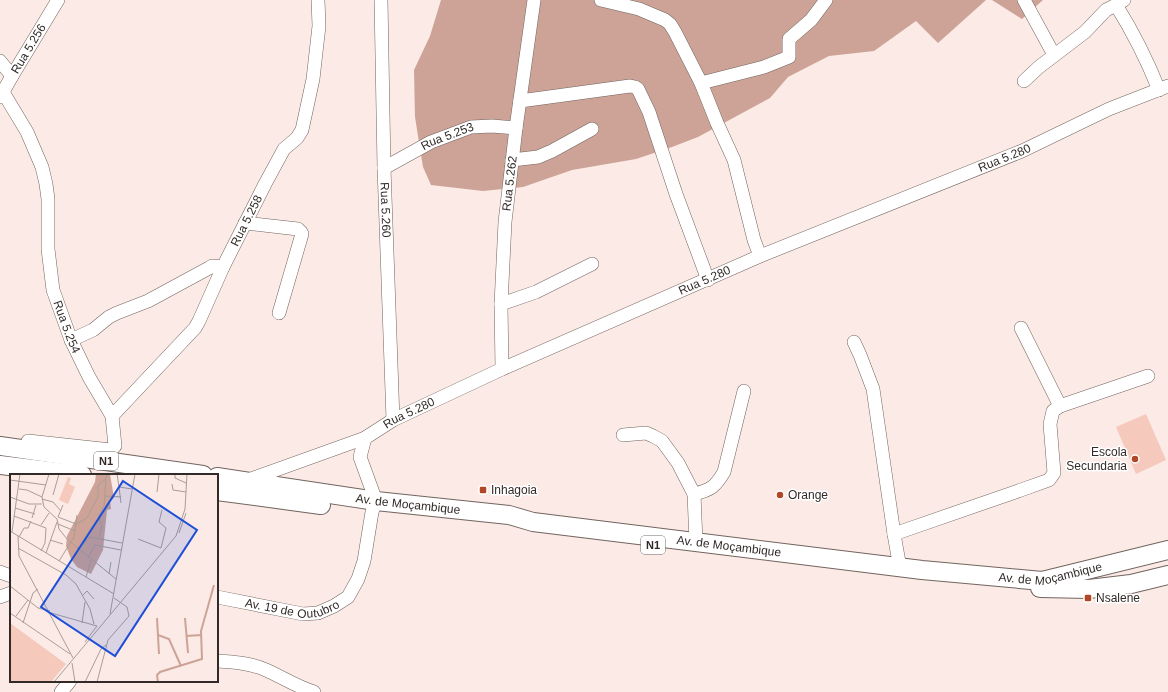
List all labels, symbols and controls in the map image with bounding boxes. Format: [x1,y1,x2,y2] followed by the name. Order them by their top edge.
[8,21,49,76] street label: Rua 5.256
[418,120,476,153] street label: Rua 5.253
[976,141,1033,175] street label: Rua 5.280
[499,155,520,212] street label: Rua 5.262
[378,182,393,238] street label: Rua 5.260
[228,193,265,249] street label: Rua 5.258
[676,263,733,298] street label: Rua 5.280
[50,299,84,356] street label: Rua 5.254
[381,394,437,431] street label: Rua 5.280
[1066,445,1127,473] place label: Escola Secundaria
[94,452,118,470] road number: N1
[1130,454,1140,464] marker: Escola Secundaria
[10,474,218,682] inset map
[491,483,537,497] place label: Inhagoia
[478,485,488,495] marker: Inhagoia
[788,488,828,502] place label: Orange
[775,490,785,500] marker: Orange
[355,491,461,517] street label: Av. de Moçambique
[676,533,782,560] street label: Av. de Moçambique
[641,536,665,554] road number: N1
[998,559,1104,588] street label: Av. de Moçambique
[1096,591,1140,605] place label: Nsalene
[1083,593,1093,603] marker: Nsalene
[244,596,342,622] street label: Av. 19 de Outubro

